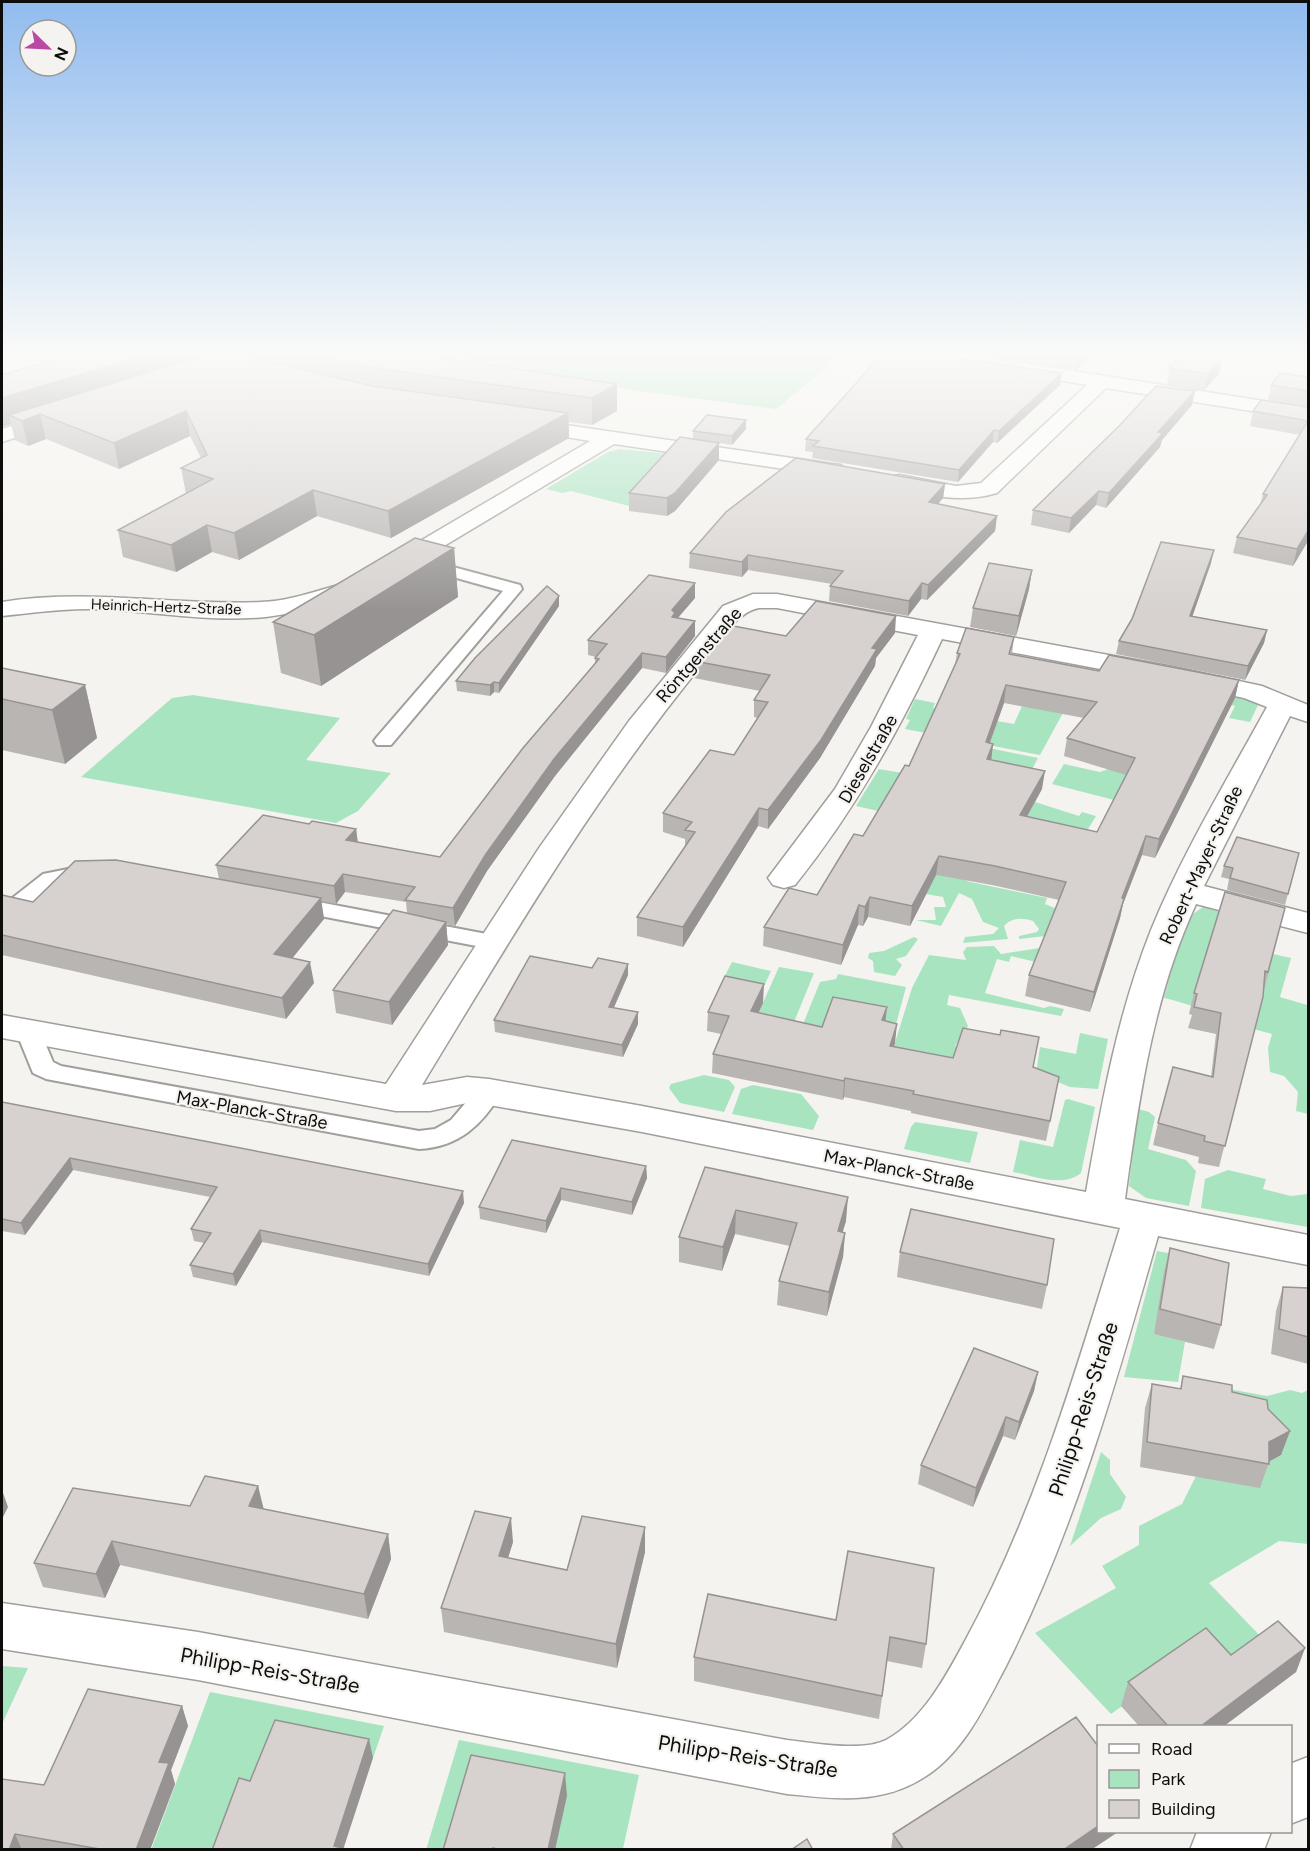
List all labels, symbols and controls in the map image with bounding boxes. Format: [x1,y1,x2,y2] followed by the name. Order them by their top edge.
[18,18,78,78] north arrow
[50,44,72,63] text: N
[90,595,242,619] street label: Heinrich-Hertz-Straße
[652,603,747,707] street label: Röntgenstraße
[834,710,902,807] street label: Dieselstraße
[1155,782,1247,948] street label: Robert-Mayer-Straße
[175,1086,329,1134] street label: Max-Planck-Straße
[822,1145,976,1195] street label: Max-Planck-Straße
[1043,1319,1123,1499] street label: Philipp-Reis-Straße
[178,1642,362,1698] street label: Philipp-Reis-Straße
[1097,1725,1292,1833] legend
[656,1729,840,1783] street label: Philipp-Reis-Straße
[1151,1738,1192,1760] text: Road
[1151,1768,1186,1790] text: Park
[1151,1798,1216,1820] text: Building

